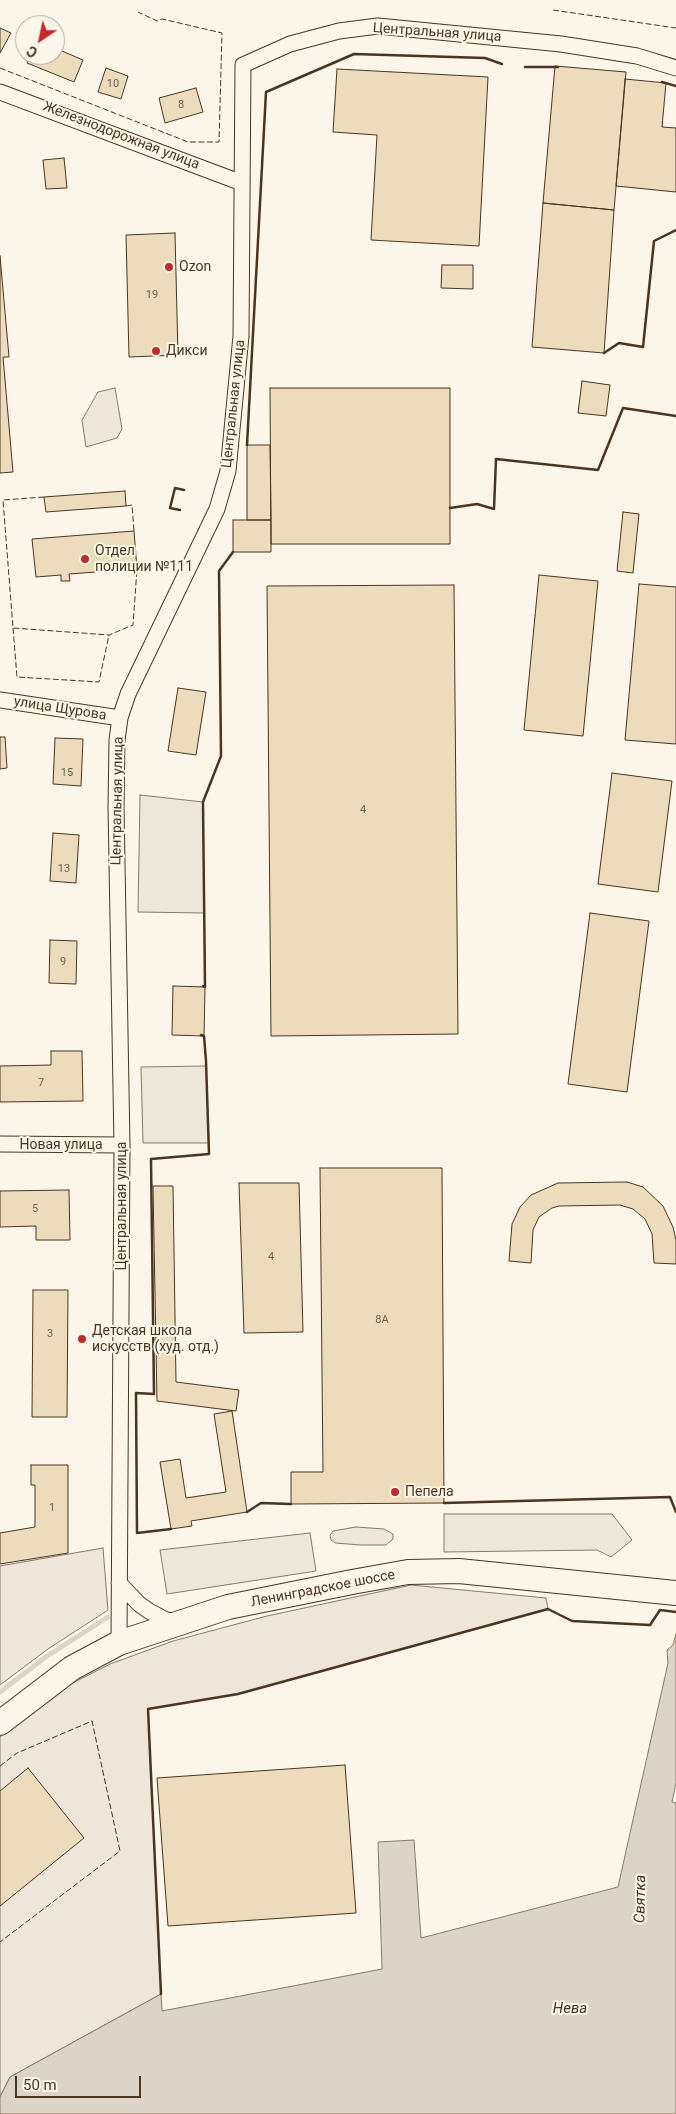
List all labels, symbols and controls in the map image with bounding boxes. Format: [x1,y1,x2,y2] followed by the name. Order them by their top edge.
[15,15,65,65] north arrow
[372,20,502,46] street label: Центральная улица
[24,42,40,61] text: С
[107,77,119,91] house number: 10
[40,98,202,174] street label: Железнодорожная улица
[178,98,184,112] house number: 8
[179,259,211,275] place label: Ozon
[163,261,175,273] marker: Ozon
[146,288,158,302] house number: 19
[219,339,249,469] street label: Центральная улица
[166,343,207,359] place label: Дикси
[150,345,162,357] marker: Дикси
[95,543,193,576] place label: Отдел полиции №111
[79,553,91,565] marker: Отдел полиции №111
[12,693,108,725] street label: улица Щурова
[108,736,128,866] street label: Центральная улица
[61,766,73,780] house number: 15
[360,803,366,817] house number: 4
[58,862,70,876] house number: 13
[60,955,66,969] house number: 9
[38,1076,44,1090] house number: 7
[19,1137,103,1153] street label: Новая улица
[114,1142,130,1270] street label: Центральная улица
[32,1202,38,1216] house number: 5
[268,1250,274,1264] house number: 4
[375,1313,389,1327] house number: 8А
[92,1323,219,1355] place label: Детская школа искусств (худ. отд.)
[47,1327,53,1341] house number: 3
[76,1333,88,1345] marker: Детская школа искусств (худ. отд.)
[405,1484,454,1500] place label: Пепела
[389,1486,401,1498] marker: Пепела
[49,1501,55,1515] house number: 1
[250,1567,396,1611] street label: Ленинградское шоссе
[632,1875,650,1923] water label: Святка
[553,2000,587,2018] water label: Нева
[18,2066,144,2098] scale bar
[23,2076,57,2094] text: 50 m

